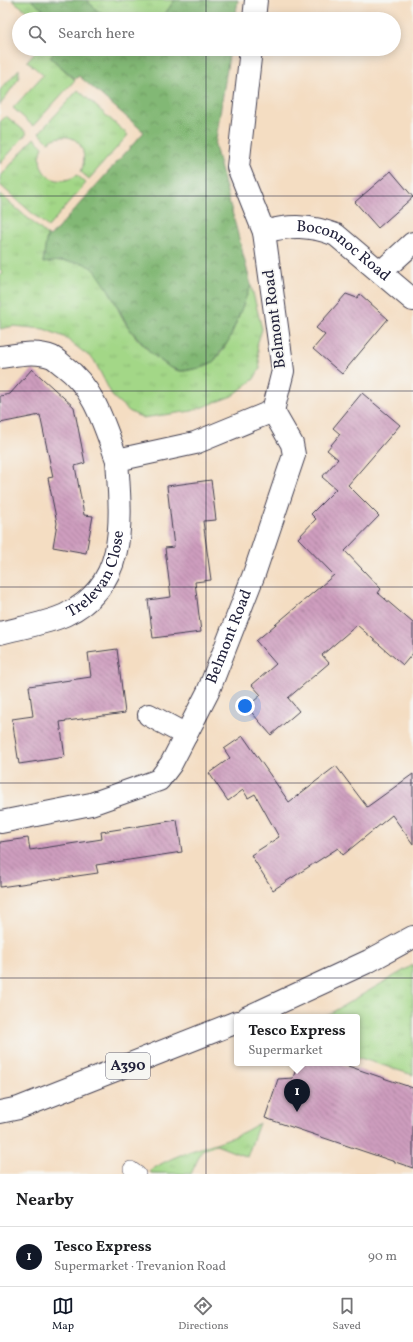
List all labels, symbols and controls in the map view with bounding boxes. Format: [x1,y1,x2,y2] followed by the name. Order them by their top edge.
[12,12,401,56] search box
[26,23,48,45] icon: search
[58,24,135,45] text: Search here
[296,216,395,287] street label: Boconnoc Road
[258,268,292,370] street label: Belmont Road
[63,529,130,623] street label: Trelevan Close
[201,586,258,687] street label: Belmont Road
[235,696,255,716] your location
[234,1014,360,1066] popup
[248,1021,346,1042] text: Tesco Express
[248,1042,323,1060] text: Supermarket
[106,1053,150,1079] road number: A390
[284,1079,310,1112] pin: 1
[16,1189,74,1212] text: Nearby
[54,1237,152,1258] text: Tesco Express
[26,1248,32,1266] text: 1
[368,1248,397,1266] text: 90 m
[54,1258,226,1276] text: Supermarket · Trevanion Road
[52,1295,74,1334] tab: Map
[178,1295,229,1334] tab: Directions
[333,1295,361,1334] tab: Saved

